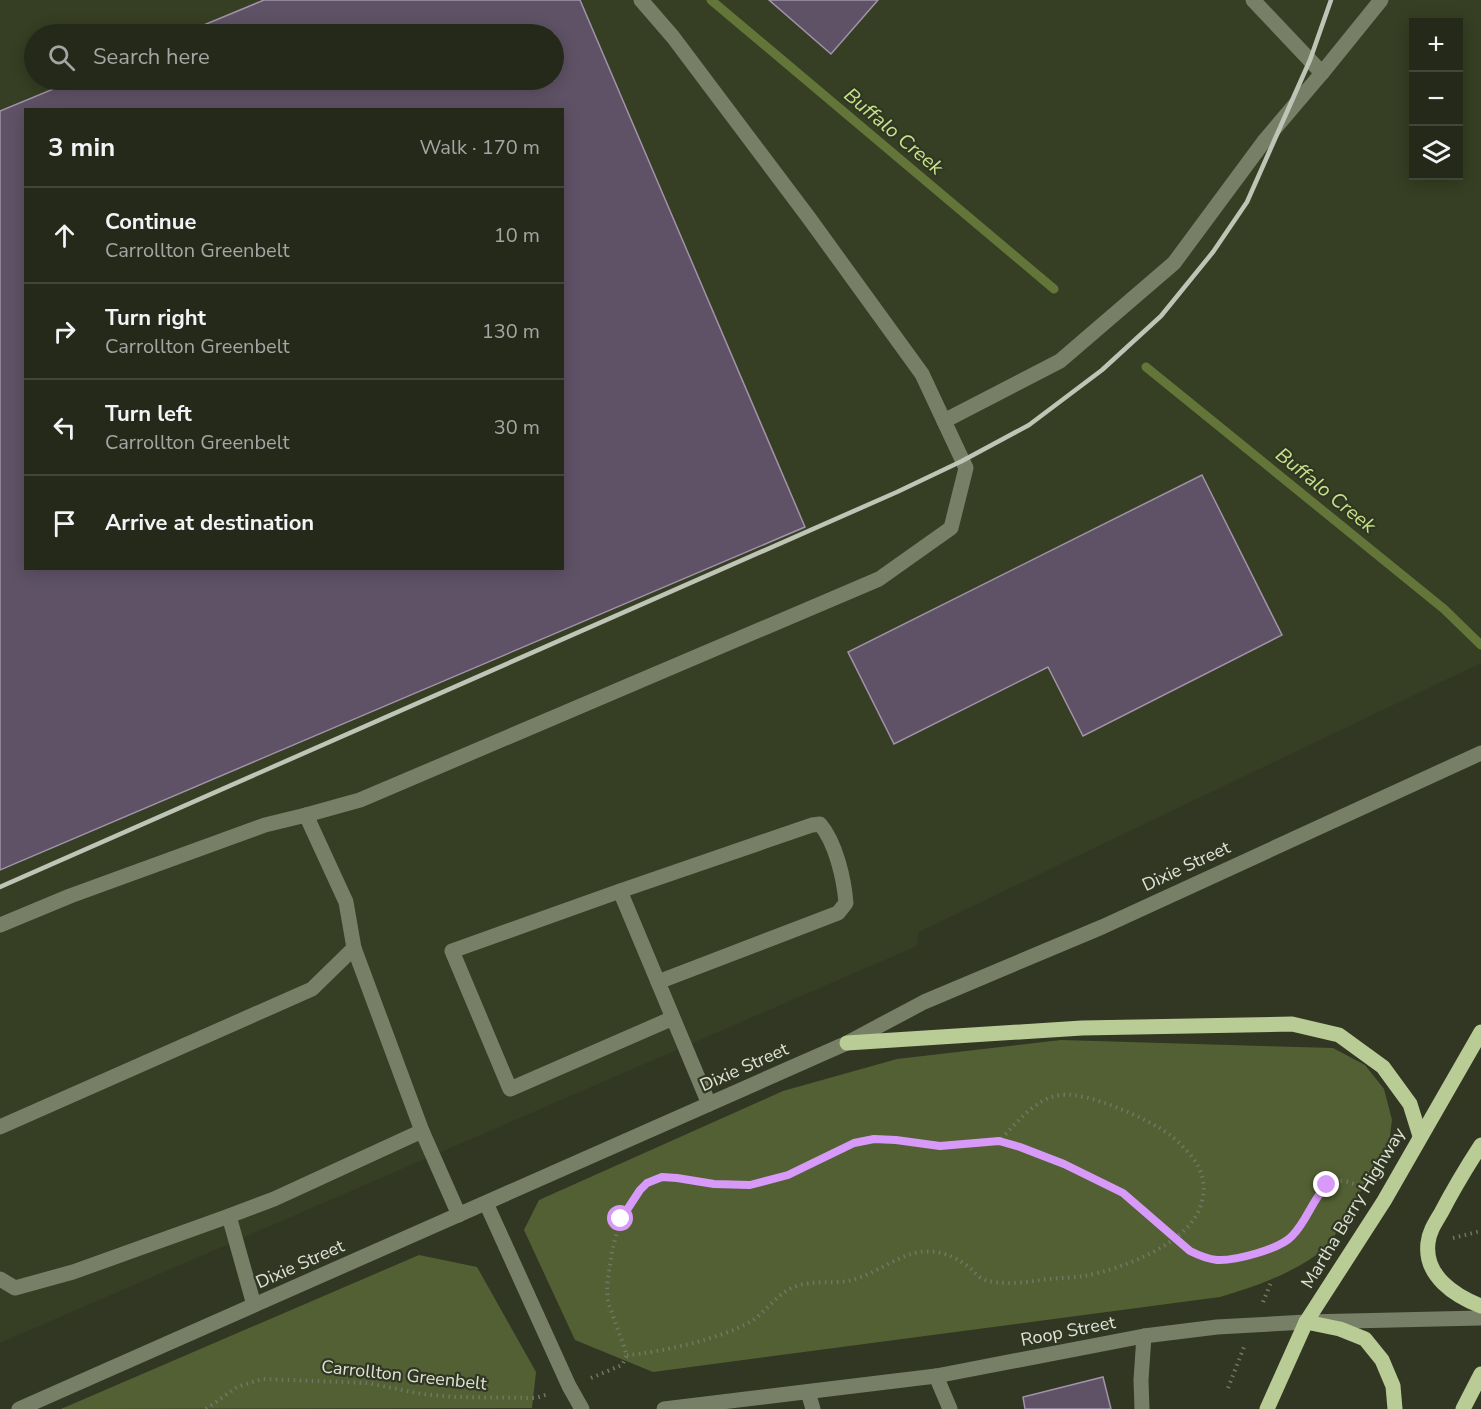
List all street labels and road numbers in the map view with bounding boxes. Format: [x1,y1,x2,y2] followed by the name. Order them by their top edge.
[1138,835,1235,897] street label: Dixie Street
[696,1037,793,1097] street label: Dixie Street
[1295,1122,1411,1293] street label: Martha Berry Highway
[252,1234,349,1294] street label: Dixie Street
[1019,1310,1118,1352] street label: Roop Street
[320,1354,488,1396] street label: Carrollton Greenbelt

